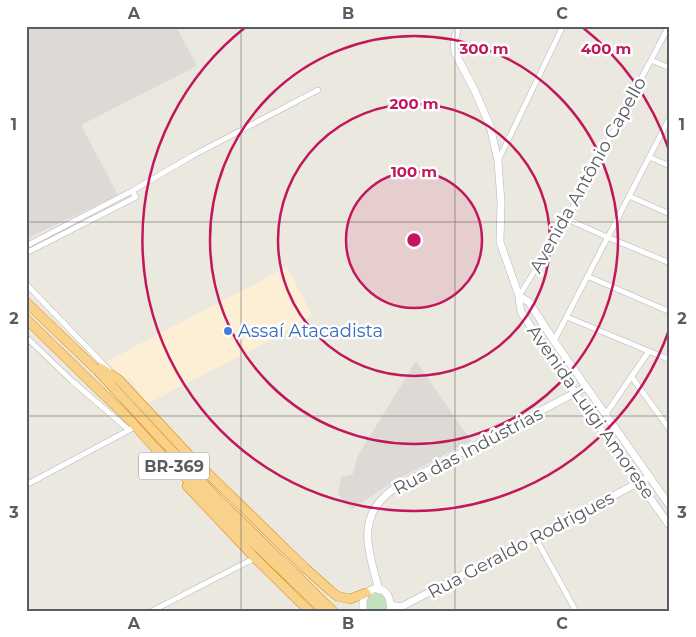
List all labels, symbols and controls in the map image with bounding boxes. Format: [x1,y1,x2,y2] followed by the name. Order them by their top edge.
[127,4,141,23] text: A
[342,4,354,23] text: B
[556,4,568,23] text: C
[458,39,509,58] text: 300 m
[581,39,631,58] text: 400 m
[525,73,651,277] street label: Avenida Antônio Capello
[389,94,439,113] text: 200 m
[11,115,17,134] text: 1
[679,115,685,134] text: 1
[391,162,437,181] text: 100 m
[405,231,423,249] centre of rings
[9,309,19,328] text: 2
[677,309,687,328] text: 2
[238,320,383,342] place label: Assaí Atacadista
[522,321,660,503] street label: Avenida Luigi Amorese
[222,325,234,337] marker: Assaí Atacadista
[390,402,547,500] street label: Rua das Indústrias
[139,452,209,480] road number: BR-369
[424,486,618,604] street label: Rua Geraldo Rodrigues
[8,503,19,522] text: 3
[676,503,687,522] text: 3
[127,614,141,633] text: A
[342,614,354,633] text: B
[556,614,568,633] text: C

